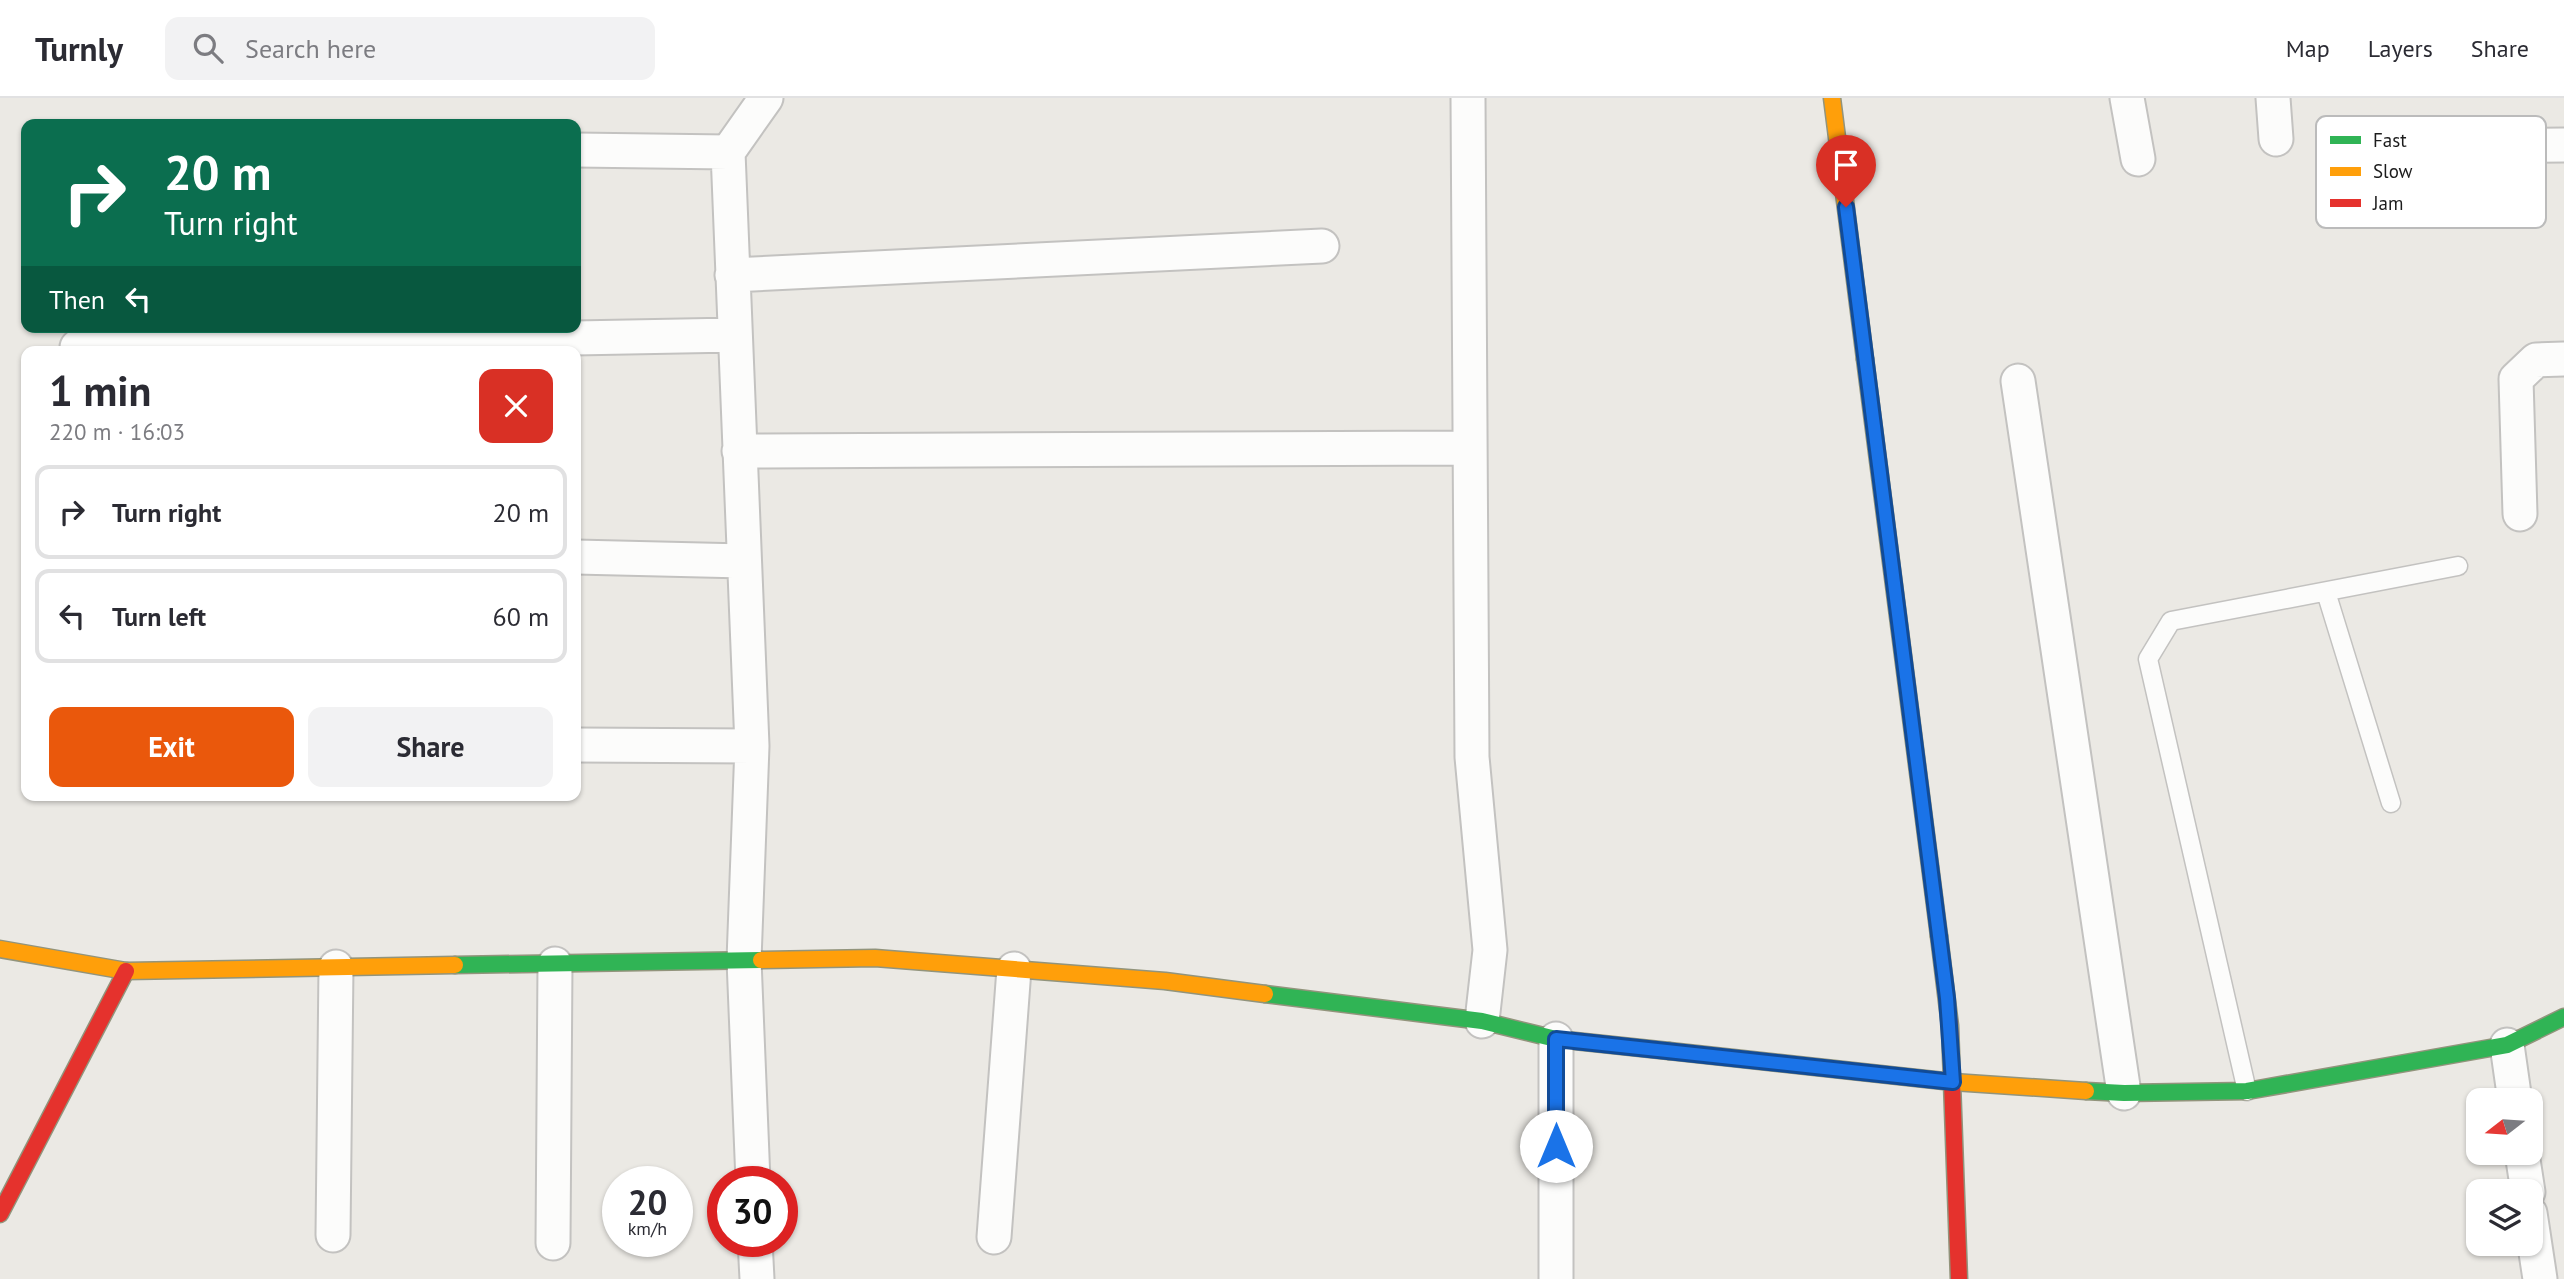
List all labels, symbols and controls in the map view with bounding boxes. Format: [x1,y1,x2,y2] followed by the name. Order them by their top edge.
[165,17,655,80] search box
[35,27,123,70] text: Turnly
[189,29,227,67] icon: search
[245,32,376,65] text: Search here
[2286,33,2330,64] text: Map
[2368,33,2433,64] text: Layers
[2471,33,2529,64] text: Share
[2316,116,2546,228] legend
[2373,128,2407,152] text: Fast
[1816,135,1876,207] pin
[164,140,271,204] text: 20 m
[1827,146,1865,184] icon: arrive
[49,147,140,238] icon: right
[2373,159,2413,183] text: Slow
[2372,191,2403,215] text: Jam
[164,202,298,244] text: Turn right
[119,280,157,318] icon: left
[49,283,105,316] text: Then
[49,363,151,418] text: 1 min
[479,369,553,443] button: close
[49,417,185,446] text: 220 m · 16:03
[53,493,91,531] icon: right
[112,496,221,529] text: Turn right
[493,496,549,529] text: 20 m
[53,597,91,635] icon: left
[112,600,206,633] text: Turn left
[493,600,549,633] text: 60 m
[49,707,294,787] button: Exit
[308,707,553,787] button: Share
[2466,1088,2543,1166] north arrow
[2466,1088,2543,1256] map controls
[1519,1109,1593,1183] position arrow
[707,1166,798,1257] speed limit sign: 30
[628,1179,667,1225] text: 20
[2466,1179,2543,1256] button: layers
[628,1217,667,1240] text: km/h

